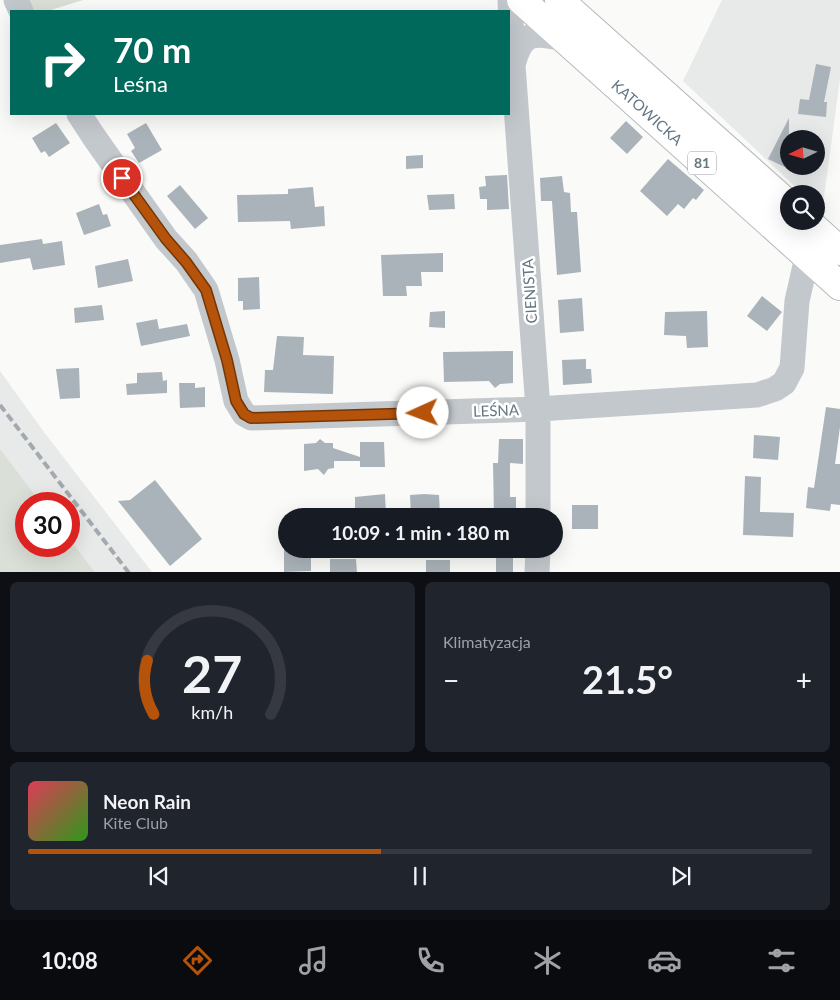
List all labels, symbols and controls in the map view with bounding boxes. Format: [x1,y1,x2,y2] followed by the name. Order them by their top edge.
[113,28,191,70] text: 70 m
[30,30,95,95] icon: right
[113,70,168,97] text: Leśna
[608,76,687,149] street label: KATOWICKA
[780,130,825,175] north arrow
[780,130,825,230] map controls
[688,152,716,174] road number: 81
[101,157,143,199] pin
[108,164,136,192] icon: arrive
[780,185,825,230] button: search
[518,257,540,324] street label: CIENISTA
[396,386,448,438] position arrow
[473,400,520,420] street label: LEŚNA
[15,492,80,557] speed limit sign: 30
[331,521,510,544] text: 10:09 · 1 min · 180 m
[443,632,531,651] text: Klimatyzacja
[182,642,243,704] text: 27
[582,656,673,702] text: 21.5°
[443,663,459,697] text: −
[796,663,812,697] text: +
[192,701,233,723] text: km/h
[103,790,191,813] text: Neon Rain
[103,813,168,832] text: Kite Club
[145,862,173,890] icon: previous
[406,862,434,890] icon: pause
[667,862,695,890] icon: next
[180,943,215,978] icon: directions
[296,943,331,978] icon: music
[413,943,448,978] icon: phone
[530,943,565,978] icon: climate
[647,943,682,978] icon: car
[764,943,799,978] icon: filters
[41,947,98,974] text: 10:08

